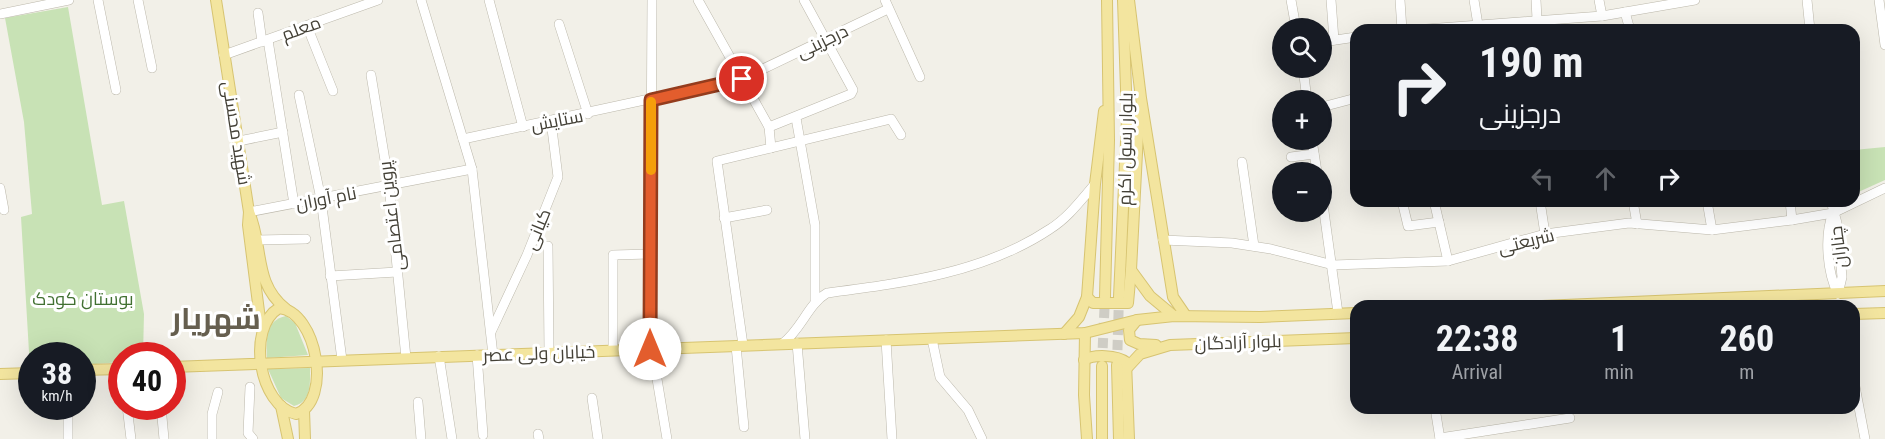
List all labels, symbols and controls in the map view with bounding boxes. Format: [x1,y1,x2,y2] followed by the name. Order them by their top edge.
[278,11,324,47] street label: معلم
[1272,18,1332,222] map controls
[1272,18,1332,78] button: search
[793,20,852,63] street label: درجزینی
[1479,38,1584,87] text: 190 m
[1380,48,1458,126] icon: right
[716,53,767,104] pin
[725,62,758,95] icon: arrive
[217,80,256,187] street label: شهید محسنی
[1272,90,1332,150] button: +
[1114,92,1138,206] street label: بلوار رسول اکرم
[1479,98,1561,130] text: درجزینی
[529,105,585,136] street label: ستایش
[374,159,410,272] street label: پروین اعتصامی
[1272,162,1332,222] button: −
[1526,162,1559,195] icon: left
[1589,162,1622,195] icon: ahead
[1652,162,1685,195] icon: right
[294,182,359,216] street label: نام آوران
[519,205,556,253] street label: کیانی
[1496,224,1557,259] street label: شریعتی
[1825,225,1853,269] street label: چناران
[32,288,134,310] park label: بوستان کودک
[170,301,261,337] district label: شهریار
[618,317,682,381] position arrow
[1436,318,1518,360] text: 22:38
[1610,318,1628,360] text: 1
[1720,318,1774,360] text: 260
[1194,330,1282,355] street label: بلوار آزادگان
[481,341,596,366] street label: خیابان ولی عصر
[108,342,186,420] speed limit sign: 40
[42,356,72,391] text: 38
[1452,360,1503,384] text: Arrival
[1604,360,1634,384] text: min
[1739,360,1754,384] text: m
[42,387,72,405] text: km/h

